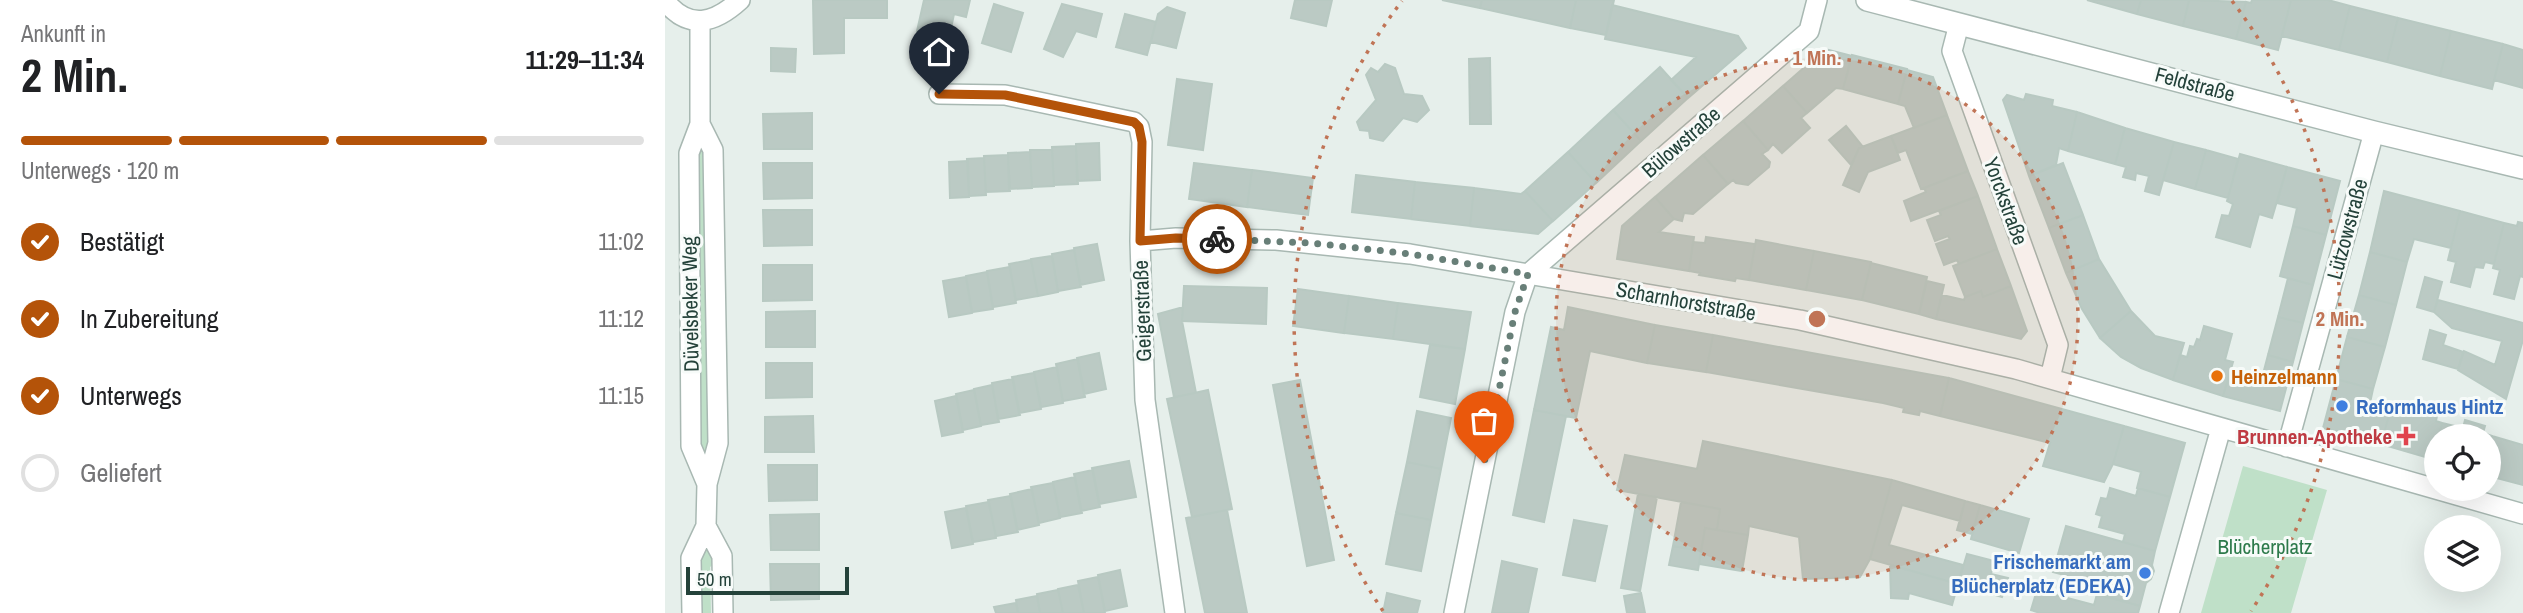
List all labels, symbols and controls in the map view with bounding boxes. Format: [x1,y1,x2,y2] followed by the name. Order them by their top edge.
[21,18,106,49] text: Ankunft in
[909,22,969,94] pin
[920,33,958,71] icon: home
[525,42,644,77] text: 11:29–11:34
[1793,43,1841,72] text: 1 Min.
[21,44,128,106] text: 2 Min.
[2152,59,2238,109] street label: Feldstraße
[1635,100,1727,184] street label: Bülowstraße
[1977,153,2035,249] street label: Yorckstraße
[21,155,179,186] text: Unterwegs · 120 m
[2320,175,2374,283] street label: Lützowstraße
[1182,204,1252,274] courier
[1198,220,1236,258] icon: bike
[21,223,59,261] icon: check
[80,224,164,259] text: Bestätigt
[598,226,644,257] text: 11:02
[674,236,706,372] street label: Düvelsbeker Weg
[1126,260,1158,362] street label: Geigerstraße
[1614,274,1758,328] street label: Scharnhorststraße
[21,300,59,338] icon: check
[80,301,219,336] text: In Zubereitung
[598,303,644,334] text: 11:12
[2316,304,2364,333] text: 2 Min.
[1805,307,1829,331] centre of rings
[2231,362,2337,391] place label: Heinzelmann
[2209,368,2225,384] marker: Heinzelmann
[21,377,59,415] icon: check
[80,378,182,413] text: Unterwegs
[598,380,644,411] text: 11:15
[1454,391,1514,463] pin
[2356,392,2504,421] place label: Reformhaus Hintz
[2334,398,2350,414] marker: Reformhaus Hintz
[1465,402,1503,440] icon: bag
[2237,422,2392,451] place label: Brunnen-Apotheke
[2424,424,2501,592] map controls
[2424,424,2501,501] button: locate
[2398,428,2414,444] marker: Brunnen-Apotheke
[80,455,162,490] text: Geliefert
[2424,515,2501,592] button: layers
[2218,532,2313,561] park label: Blücherplatz
[1951,547,2131,600] place label: Frischemarkt am Blücherplatz (EDEKA)
[686,564,849,596] scale bar
[2137,565,2153,581] marker: Frischemarkt am Blücherplatz (EDEKA)
[697,566,732,592] text: 50 m

